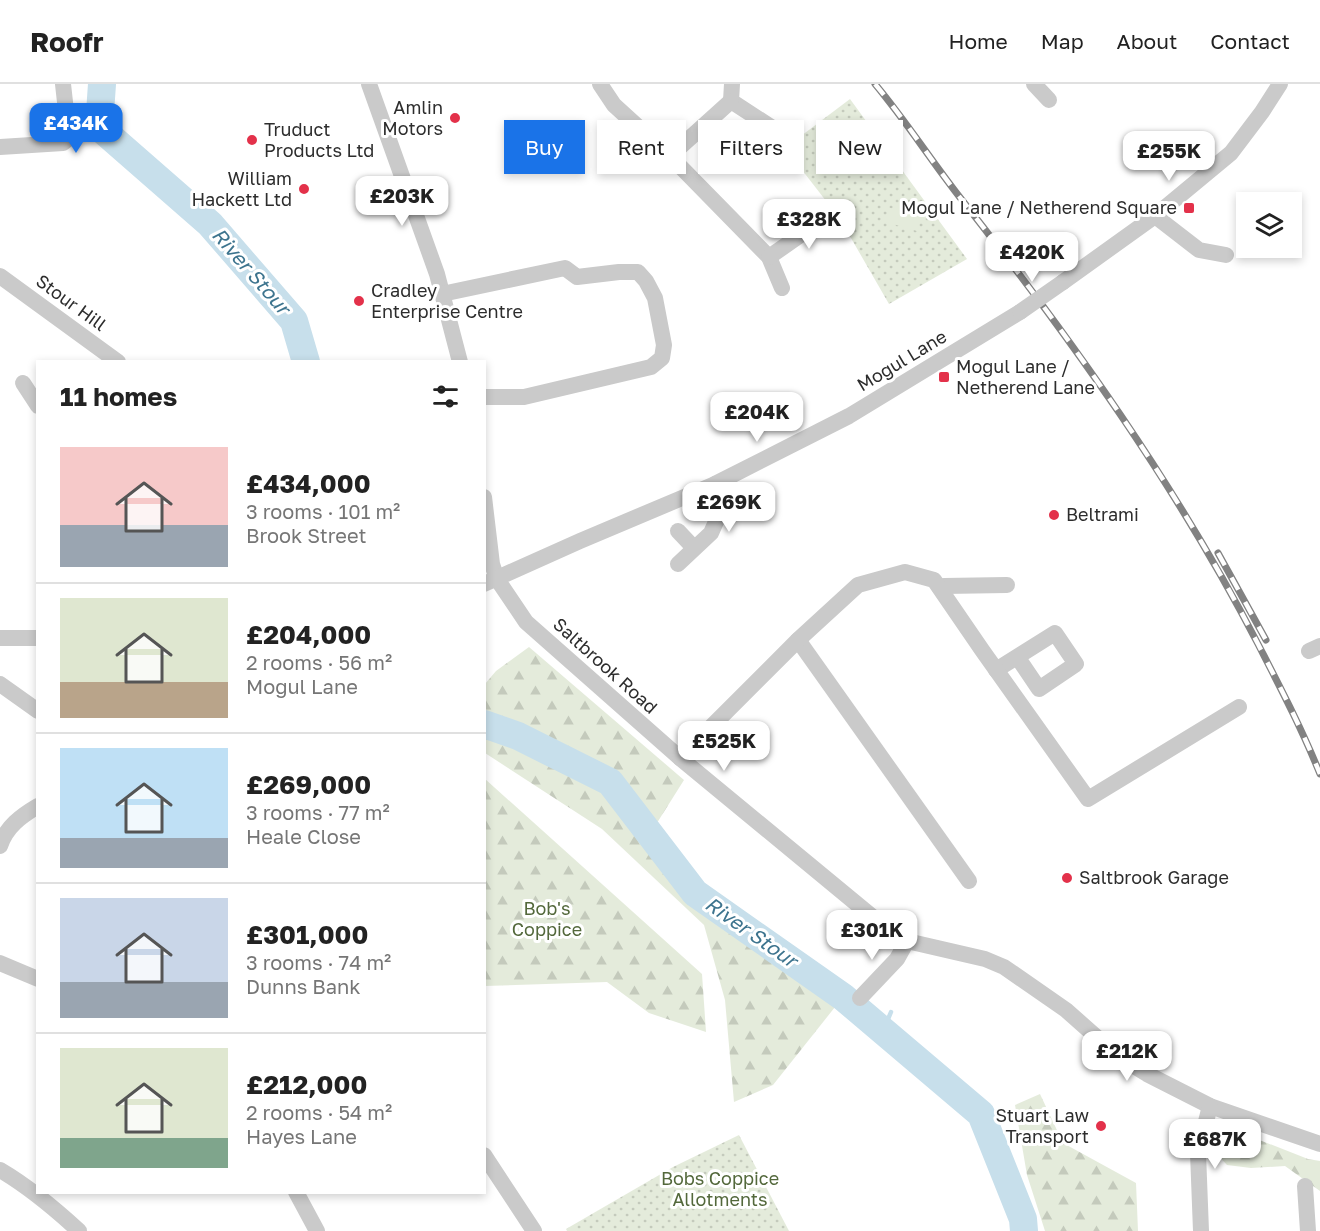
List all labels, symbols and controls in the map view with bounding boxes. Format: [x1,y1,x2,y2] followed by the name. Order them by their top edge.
[30,25,104,58] text: Roofr
[948,28,1008,54] text: Home
[1041,28,1084,54] text: Map
[1117,28,1177,54] text: About
[1210,28,1290,54] text: Contact
[382,96,443,139] place label: Amlin Motors
[34,103,118,154] pin: £434K
[44,110,108,134] text: £434K
[448,111,462,125] marker: Amlin Motors
[264,118,374,161] place label: Truduct Products Ltd
[504,120,585,174] chip: Buy
[597,120,686,174] chip: Rent
[698,120,804,174] chip: Filters
[816,120,903,174] chip: New
[1127,131,1211,182] pin: £255K
[245,133,259,147] marker: Truduct Products Ltd
[1137,138,1201,162] text: £255K
[191,167,292,210] place label: William Hackett Ltd
[360,176,444,227] pin: £203K
[297,182,311,196] marker: William Hackett Ltd
[369,183,435,207] text: £203K
[1236,192,1302,258] map controls
[1236,192,1302,258] button: layers
[901,196,1177,218] place label: Mogul Lane / Netherend Square
[767,199,851,250] pin: £328K
[1182,201,1196,215] marker: Mogul Lane / Netherend Square
[777,206,841,230] text: £328K
[208,222,298,321] water label: River Stour
[990,232,1074,283] pin: £420K
[999,239,1065,263] text: £420K
[32,269,111,335] street label: Stour Hill
[371,279,523,322] place label: Cradley Enterprise Centre
[352,294,366,308] marker: Cradley Enterprise Centre
[853,325,950,395] street label: Mogul Lane
[956,355,1095,398] place label: Mogul Lane / Netherend Lane
[937,370,951,384] marker: Mogul Lane / Netherend Lane
[429,380,462,413] icon: filters
[60,381,177,412] text: 11 homes
[715,392,799,443] pin: £204K
[724,399,790,423] text: £204K
[246,468,371,499] text: £434,000
[108,471,180,543] icon: home
[687,482,771,533] pin: £269K
[696,489,762,513] text: £269K
[246,499,400,523] text: 3 rooms · 101 m²
[1066,503,1139,525] place label: Beltrami
[1047,508,1061,522] marker: Beltrami
[246,523,367,547] text: Brook Street
[549,613,662,718] street label: Saltbrook Road
[246,619,371,650] text: £204,000
[108,622,180,694] icon: home
[246,650,392,674] text: 2 rooms · 56 m²
[246,674,358,698] text: Mogul Lane
[682,721,766,772] pin: £525K
[692,728,756,752] text: £525K
[246,769,371,800] text: £269,000
[108,772,180,844] icon: home
[246,800,390,824] text: 3 rooms · 77 m²
[246,824,361,848] text: Heale Close
[1079,866,1229,888] place label: Saltbrook Garage
[1060,871,1074,885] marker: Saltbrook Garage
[701,891,805,973] water label: River Stour
[512,897,582,940] park label: Bob's Coppice
[830,910,914,961] pin: £301K
[840,917,904,941] text: £301K
[246,919,368,950] text: £301,000
[108,922,180,994] icon: home
[246,950,391,974] text: 3 rooms · 74 m²
[246,974,361,998] text: Dunns Bank
[1085,1031,1169,1082] pin: £212K
[1096,1038,1158,1062] text: £212K
[246,1069,367,1100] text: £212,000
[108,1072,180,1144] icon: home
[246,1100,392,1124] text: 2 rooms · 54 m²
[995,1104,1089,1147] place label: Stuart Law Transport
[1094,1119,1108,1133] marker: Stuart Law Transport
[1173,1119,1257,1170] pin: £687K
[246,1124,357,1148] text: Hayes Lane
[1183,1126,1247,1150] text: £687K
[661,1167,779,1210] park label: Bobs Coppice Allotments

